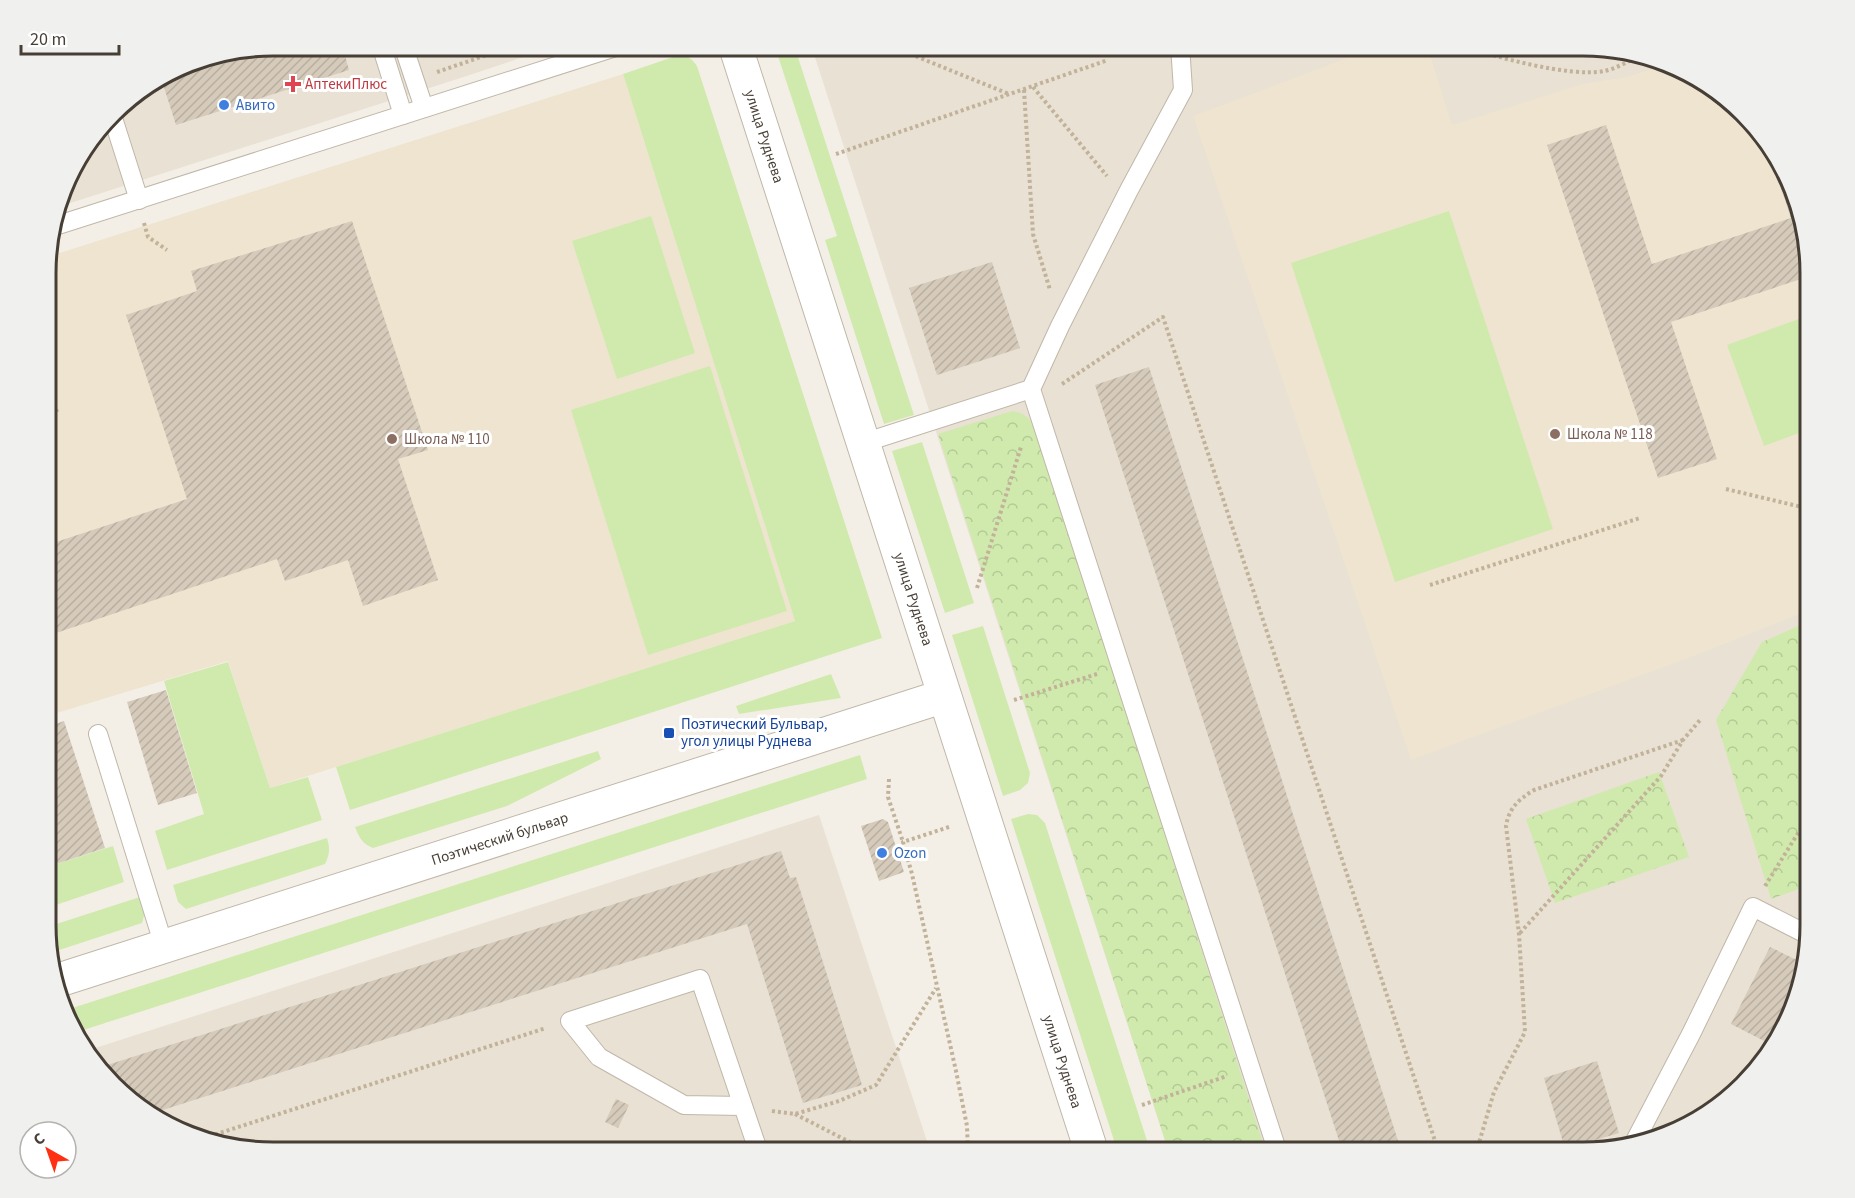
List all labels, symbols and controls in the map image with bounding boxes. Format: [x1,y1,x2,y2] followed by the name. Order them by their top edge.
[21,18,118,56] scale bar
[30,27,66,52] text: 20 m
[305,74,387,95] place label: АптекиПлюс
[286,77,300,91] marker: АптекиПлюс
[739,87,789,186] street label: улица Руднева
[236,95,275,116] place label: Авито
[217,98,231,112] marker: Авито
[1567,424,1653,445] place label: Школа № 118
[1548,427,1562,441] marker: Школа № 118
[404,429,490,450] place label: Школа № 110
[385,432,399,446] marker: Школа № 110
[888,550,938,648] street label: улица Руднева
[681,714,828,752] place label: Поэтический Бульвар, угол улицы Руднева
[662,726,676,740] marker: Поэтический Бульвар, угол улицы Руднева
[429,807,571,871] street label: Поэтический бульвар
[894,843,926,864] place label: Ozon
[875,846,889,860] marker: Ozon
[1037,1012,1087,1111] street label: улица Руднева
[18,1120,78,1180] north arrow
[28,1128,50,1151] text: С

